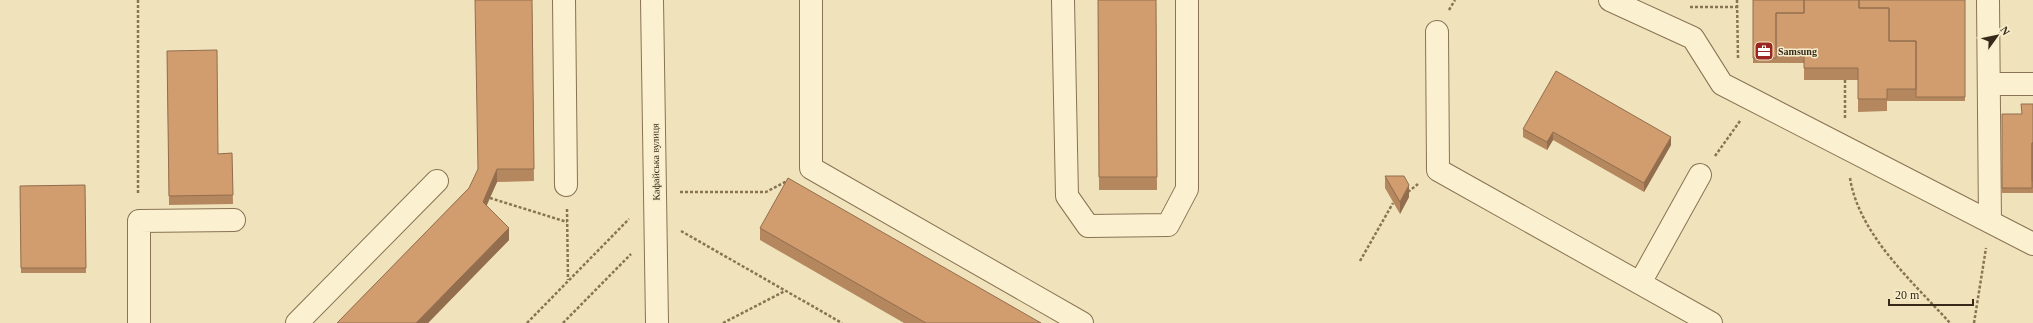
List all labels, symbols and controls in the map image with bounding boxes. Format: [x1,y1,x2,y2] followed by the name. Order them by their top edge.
[1977,16,2017,56] north arrow
[1998,24,2013,37] text: N
[1753,40,1775,62] office icon: Samsung
[1778,46,1817,57] place label: Samsung
[649,123,662,201] street label: Кафайська вулиця
[1889,281,1973,307] scale bar
[1895,288,1920,302] text: 20 m

